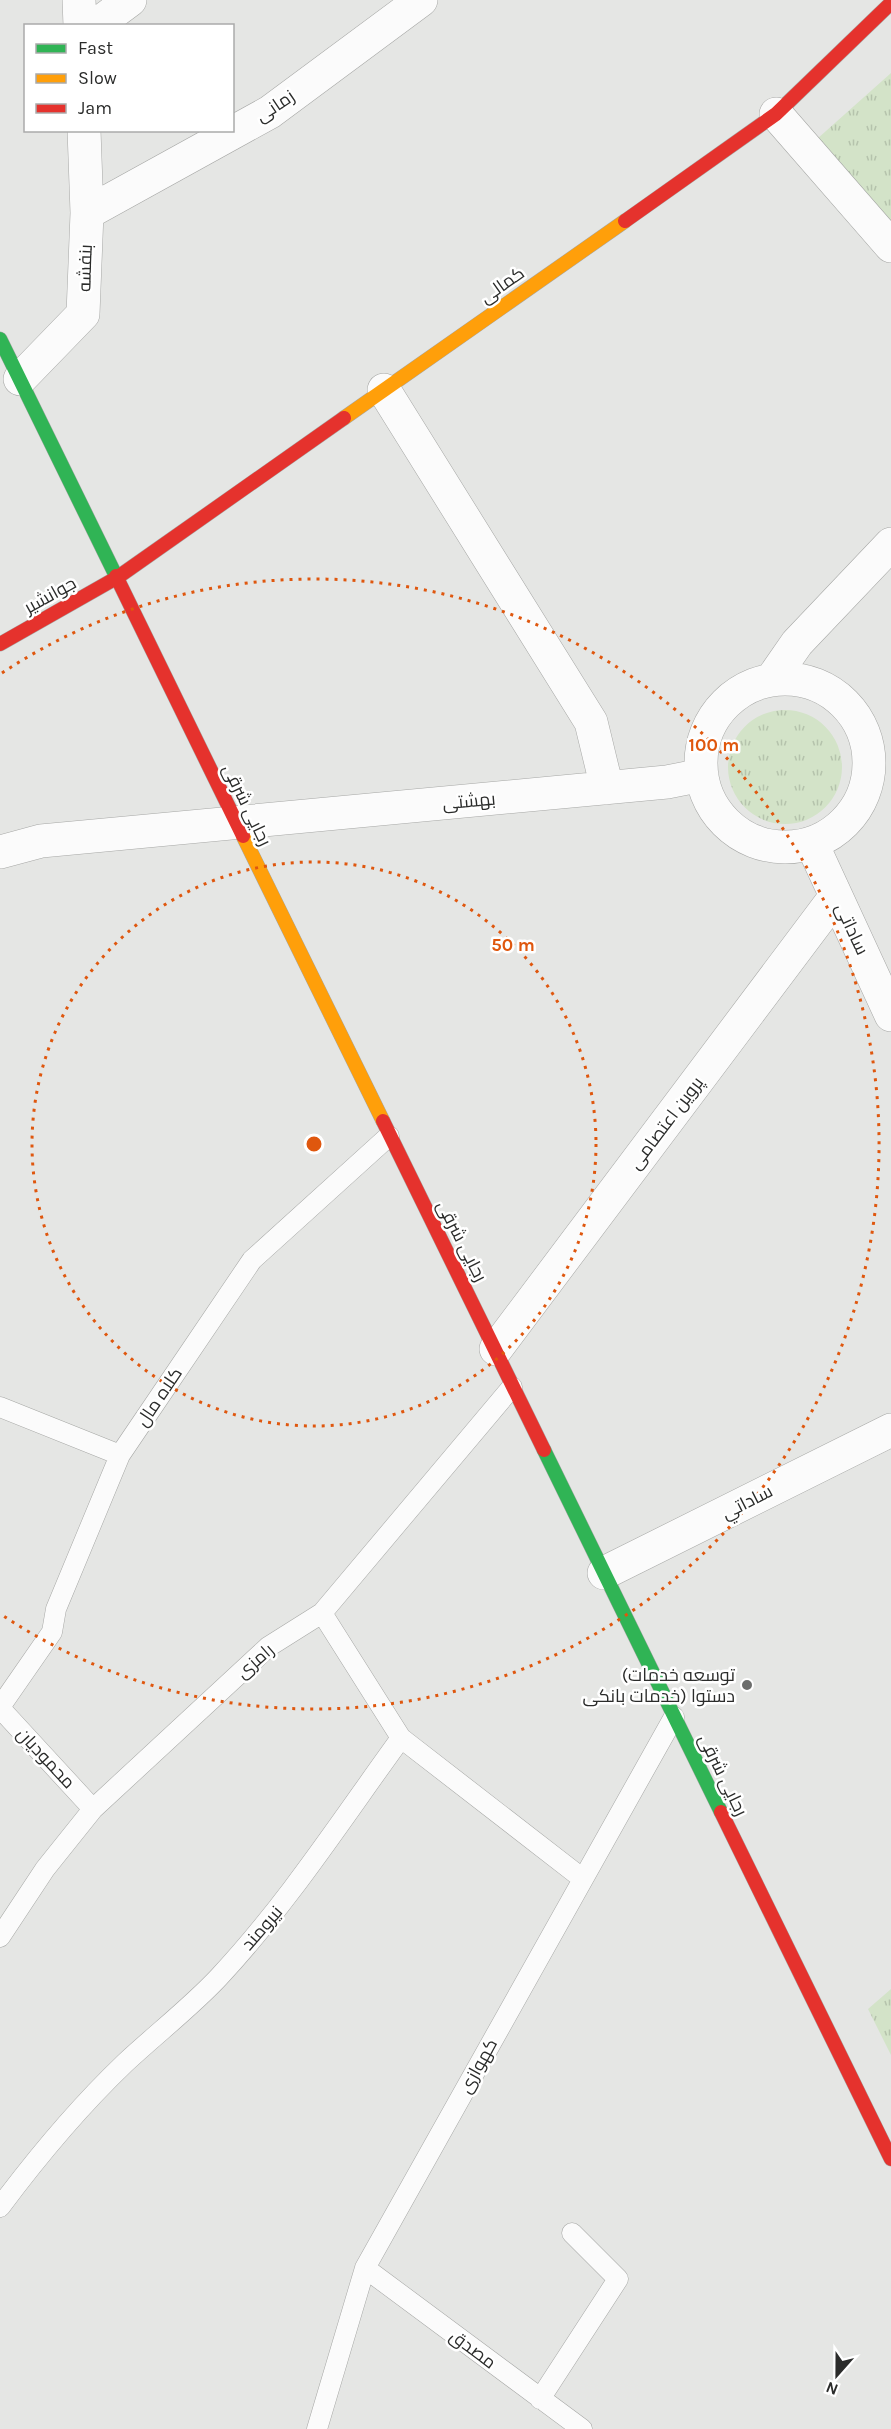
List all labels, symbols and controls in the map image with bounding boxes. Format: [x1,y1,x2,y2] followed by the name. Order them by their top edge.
[24,24,234,132] legend
[78,37,113,59] text: Fast
[78,67,117,89] text: Slow
[251,85,299,127] street label: زمانی
[78,97,112,119] text: Jam
[73,244,97,292] street label: بنفشه
[475,262,529,308] street label: کمالی
[19,572,80,619] street label: جوانشیر
[689,734,739,756] text: 100 m
[218,761,276,849] street label: رجایی شرقی
[441,788,497,814] street label: بهشتی
[831,900,873,958] street label: ساداتی
[491,934,535,956] text: 50 m
[624,1072,709,1174] street label: پروین اعتصامی
[304,1134,324,1154] centre of rings
[432,1197,492,1285] street label: رجایی شرقی
[131,1363,187,1431] street label: کلاه مال
[718,1480,778,1527] street label: ساداتي
[232,1639,278,1683] street label: رامزی
[583,1664,735,1707] place label: (توسعه خدمات دستوا (خدمات بانکی
[740,1678,754,1692] marker: (توسعه خدمات دستوا (خدمات بانکی
[12,1723,80,1793] street label: محمودیان
[694,1731,752,1819] street label: رجایی شرقی
[237,1901,287,1955] street label: نیرومند
[454,2035,502,2097] street label: کهوازی
[445,2325,500,2374] street label: مصدق
[807,2345,867,2405] north arrow
[823,2378,841,2399] text: N

